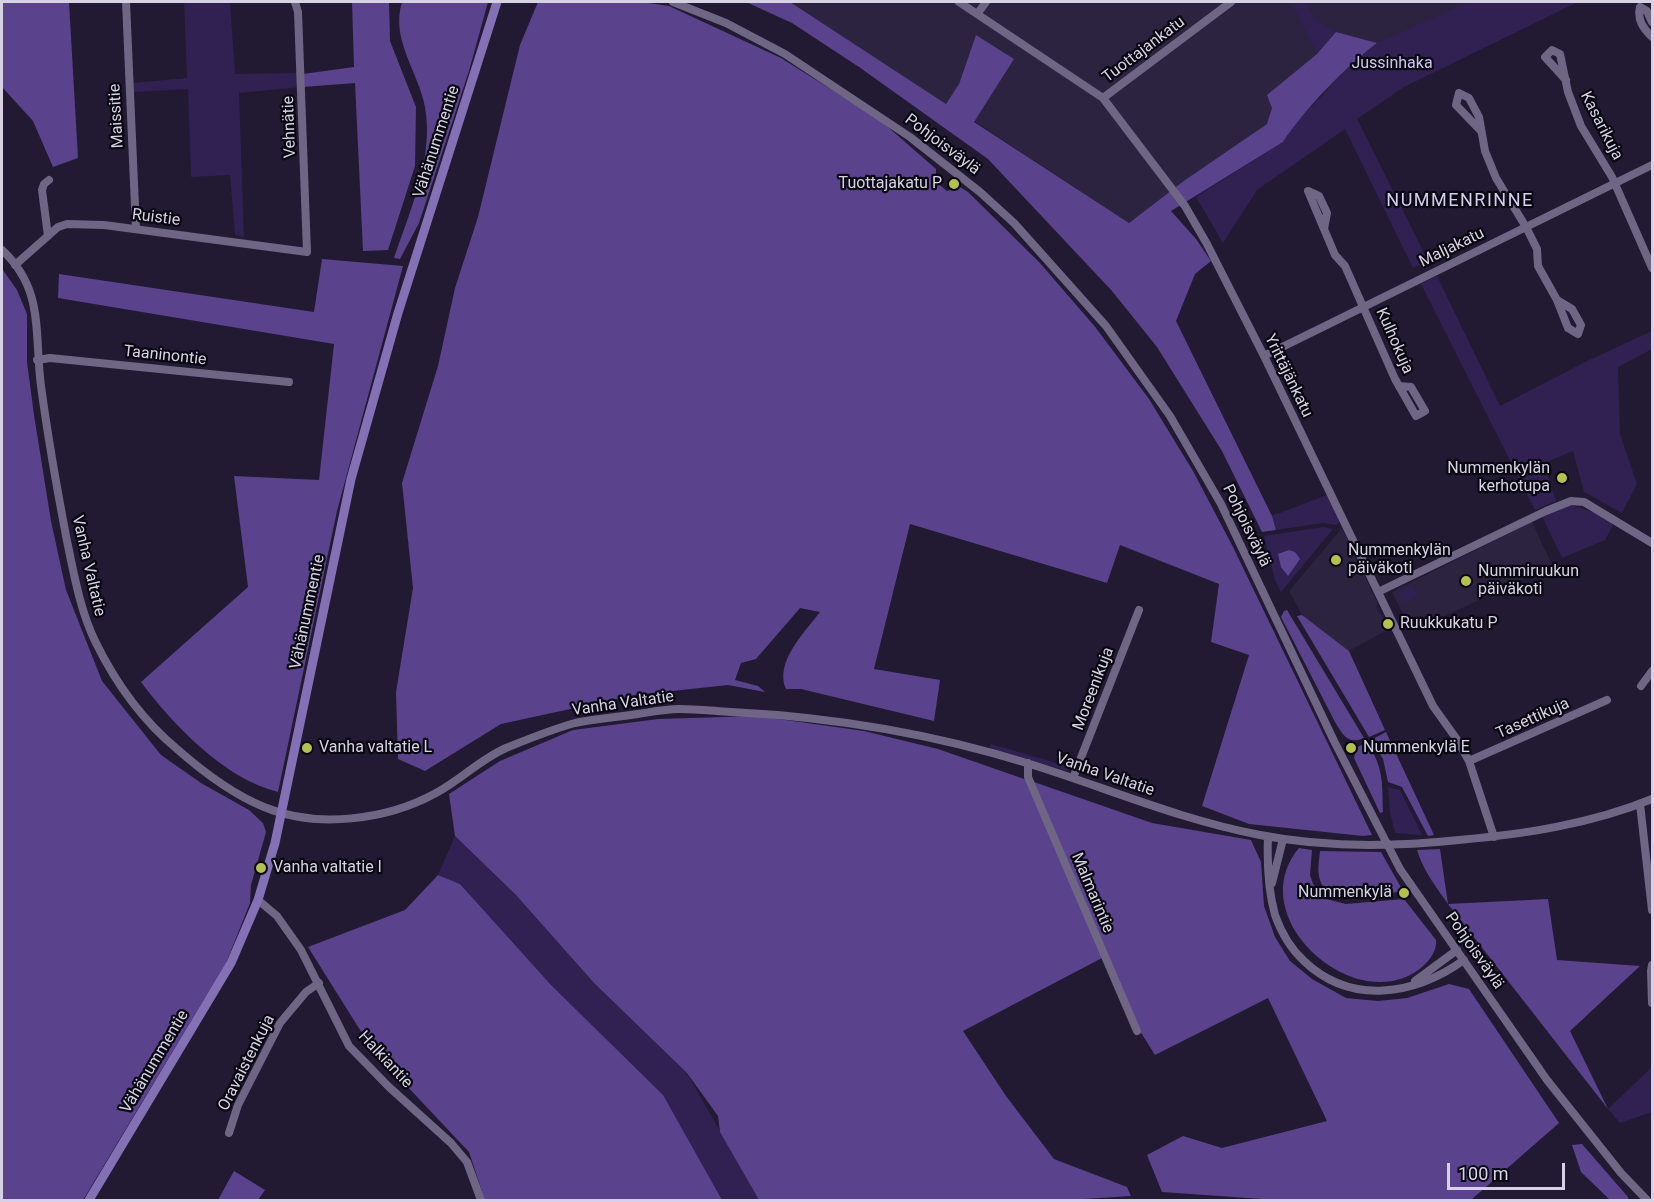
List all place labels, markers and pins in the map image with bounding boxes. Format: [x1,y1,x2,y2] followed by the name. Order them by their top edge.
[839,174,942,194] place label: Tuottajakatu P
[947,177,961,191] marker: Tuottajakatu P
[1447,459,1550,497] place label: Nummenkylän kerhotupa
[1555,471,1569,485] marker: Nummenkylän kerhotupa
[1348,541,1451,579] place label: Nummenkylän päiväkoti
[1329,553,1343,567] marker: Nummenkylän päiväkoti
[1478,562,1579,600] place label: Nummiruukun päiväkoti
[1459,574,1473,588] marker: Nummiruukun päiväkoti
[1400,614,1497,634] place label: Ruukkukatu P
[1381,617,1395,631] marker: Ruukkukatu P
[319,738,432,758] place label: Vanha valtatie L
[1363,738,1470,758] place label: Nummenkylä E
[300,741,314,755] marker: Vanha valtatie L
[1344,741,1358,755] marker: Nummenkylä E
[273,858,382,878] place label: Vanha valtatie I
[254,861,268,875] marker: Vanha valtatie I
[1298,883,1392,903] place label: Nummenkylä
[1397,886,1411,900] marker: Nummenkylä

